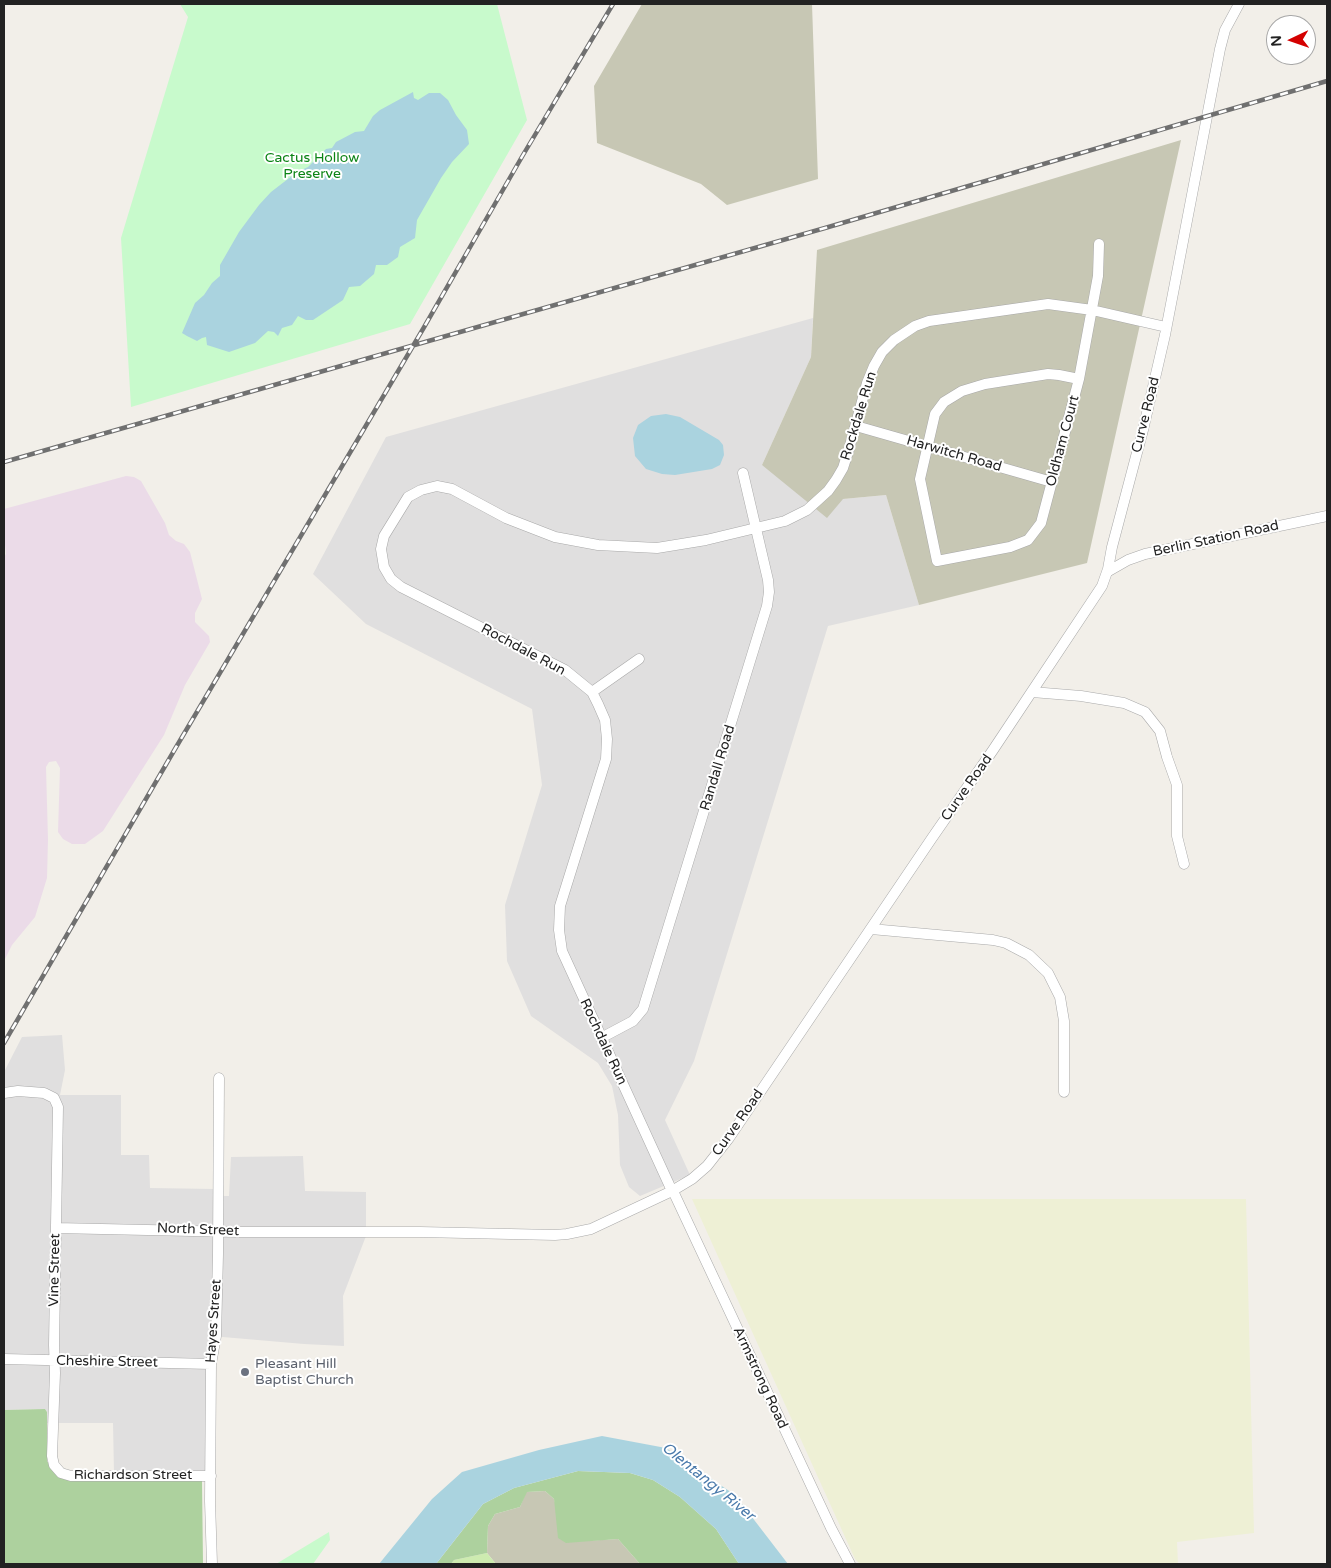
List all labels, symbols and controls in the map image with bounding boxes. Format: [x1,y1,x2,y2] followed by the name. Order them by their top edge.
[1266,15,1316,65] north arrow
[1268,35,1285,47] text: N
[265,150,359,182] park label: Cactus Hollow Preserve
[837,369,881,463] street label: Rockdale Run
[1128,375,1164,455] street label: Curve Road
[1043,394,1083,488] street label: Oldham Court
[904,432,1004,476] street label: Harwitch Road
[1152,517,1280,561] street label: Berlin Station Road
[478,621,568,679] street label: Rochdale Run
[697,723,739,813] street label: Randall Road
[938,751,996,825] street label: Curve Road
[576,996,630,1088] street label: Rochdale Run
[709,1086,767,1160] street label: Curve Road
[157,1220,239,1240] street label: North Street
[46,1233,64,1307] street label: Vine Street
[203,1279,225,1363] street label: Hayes Street
[729,1324,791,1432] street label: Armstrong Road
[56,1353,158,1371] street label: Cheshire Street
[255,1356,354,1388] place label: Pleasant Hill Baptist Church
[239,1366,251,1378] marker: Pleasant Hill Baptist Church
[658,1439,758,1525] water label: Olentangy River
[74,1467,192,1483] street label: Richardson Street

